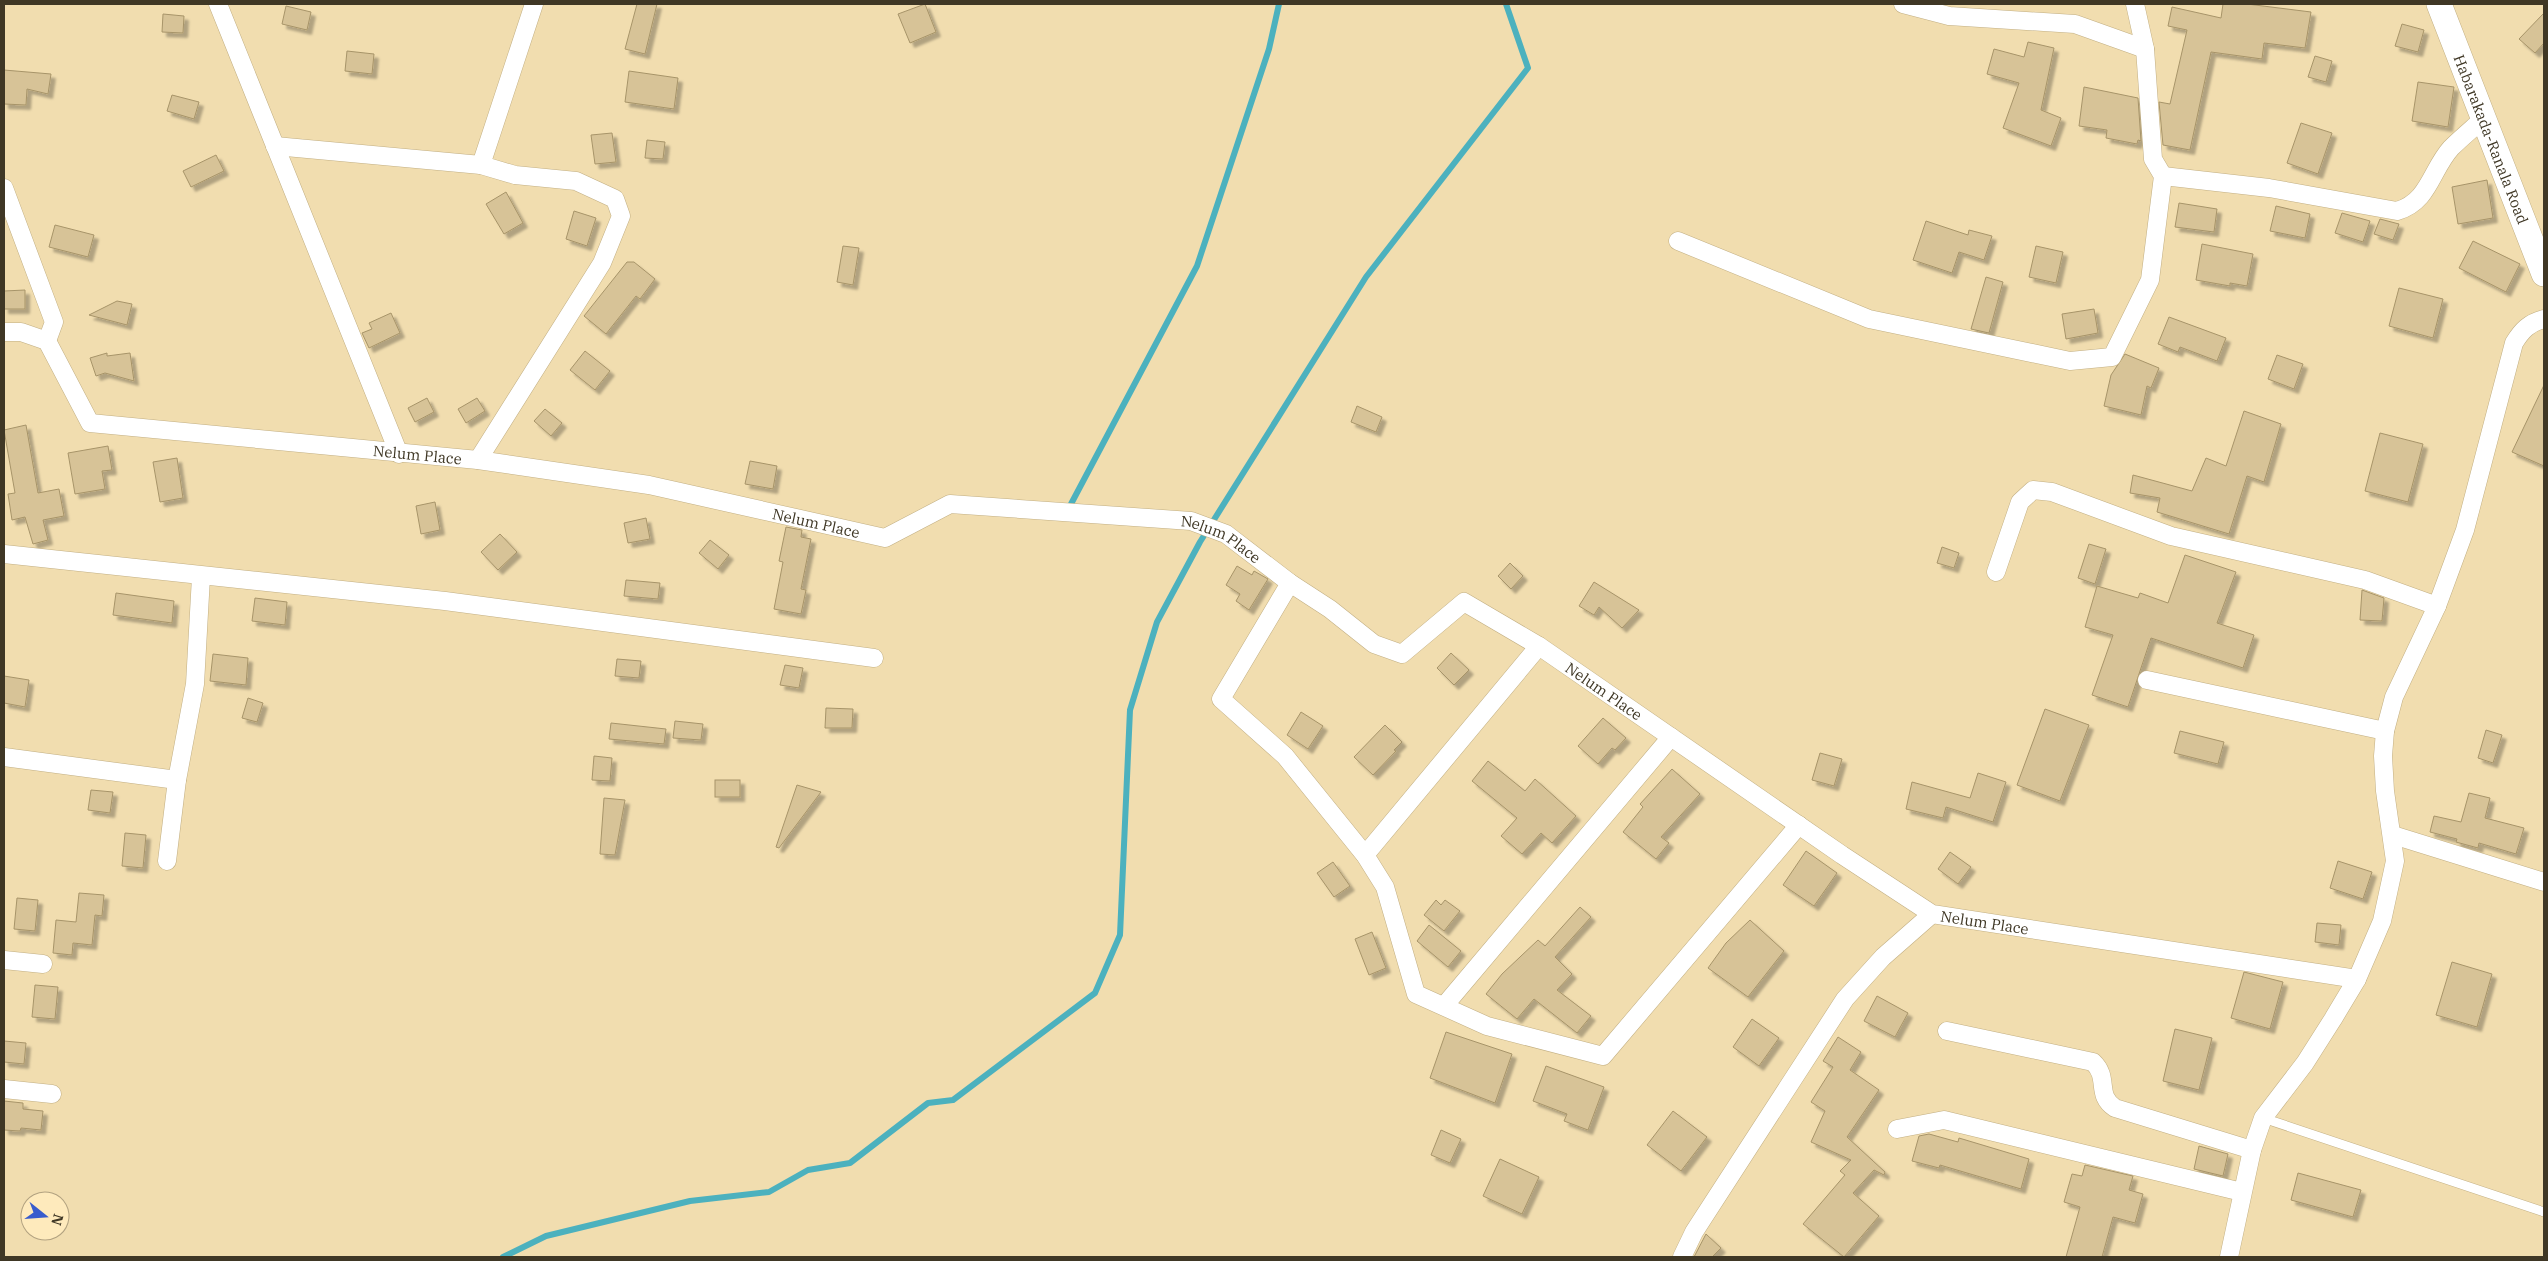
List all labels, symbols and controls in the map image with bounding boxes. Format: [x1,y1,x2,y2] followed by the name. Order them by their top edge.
[2450,52,2533,227] street label: Habarakada-Ranala Road
[372,441,463,468] street label: Nelum Place
[771,504,862,542] street label: Nelum Place
[1180,511,1265,567] street label: Nelum Place
[1562,658,1646,724] street label: Nelum Place
[1939,906,2030,938] street label: Nelum Place
[20,1191,70,1241] north arrow
[47,1212,68,1228] text: N

